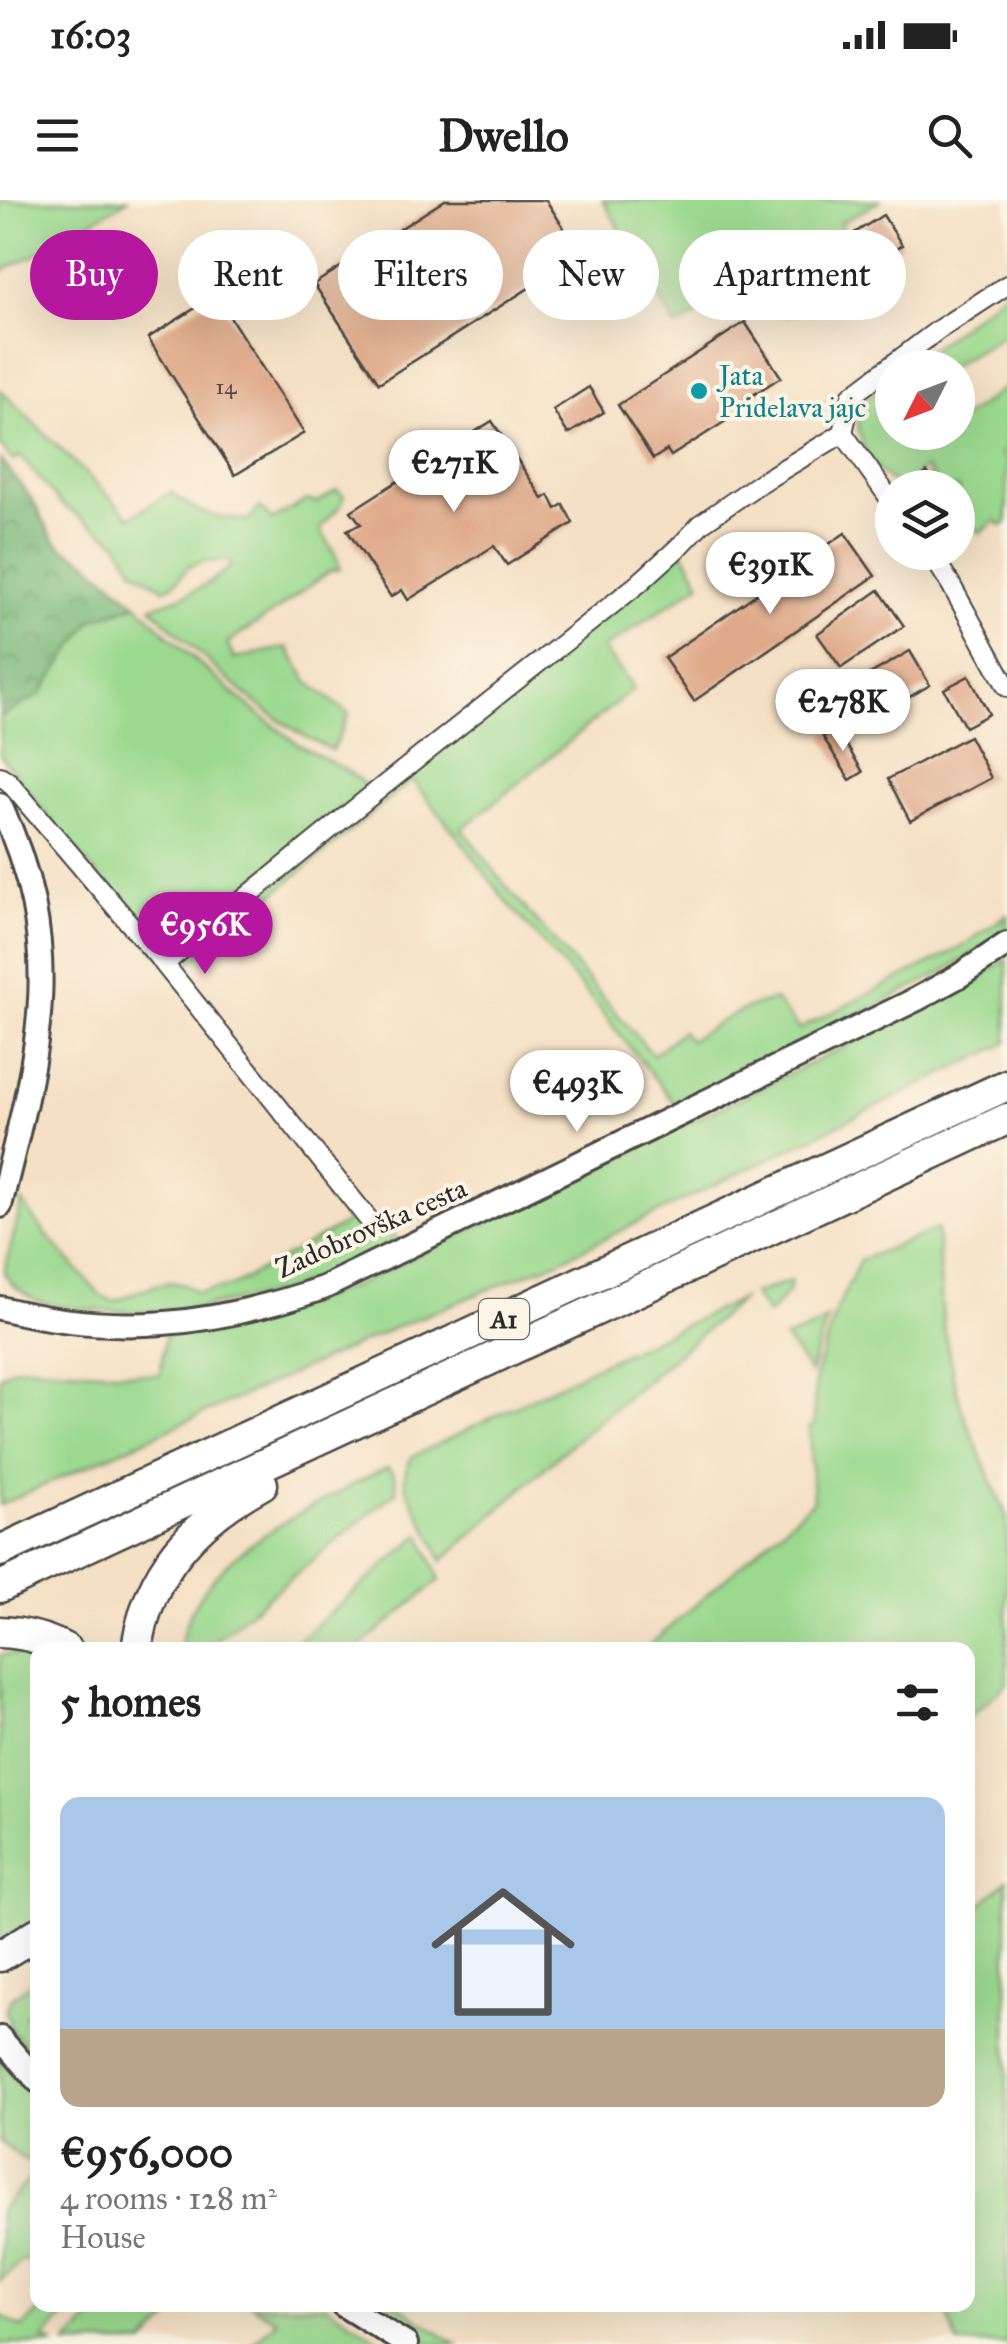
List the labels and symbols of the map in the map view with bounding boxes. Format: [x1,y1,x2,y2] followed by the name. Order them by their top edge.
[875,350,975,450] north arrow
[716,358,866,425] place label: Jata Pridelava jajc
[216,373,237,400] house number: 14
[688,380,710,402] marker: Jata Pridelava jajc
[384,430,524,515] pin: €271K
[700,532,840,617] pin: €391K
[773,669,913,754] pin: €278K
[135,892,275,977] pin: €956K
[507,1050,647,1135] pin: €493K
[270,1170,472,1286] street label: Zadobrovška cesta
[479,1299,529,1339] road number: A1

